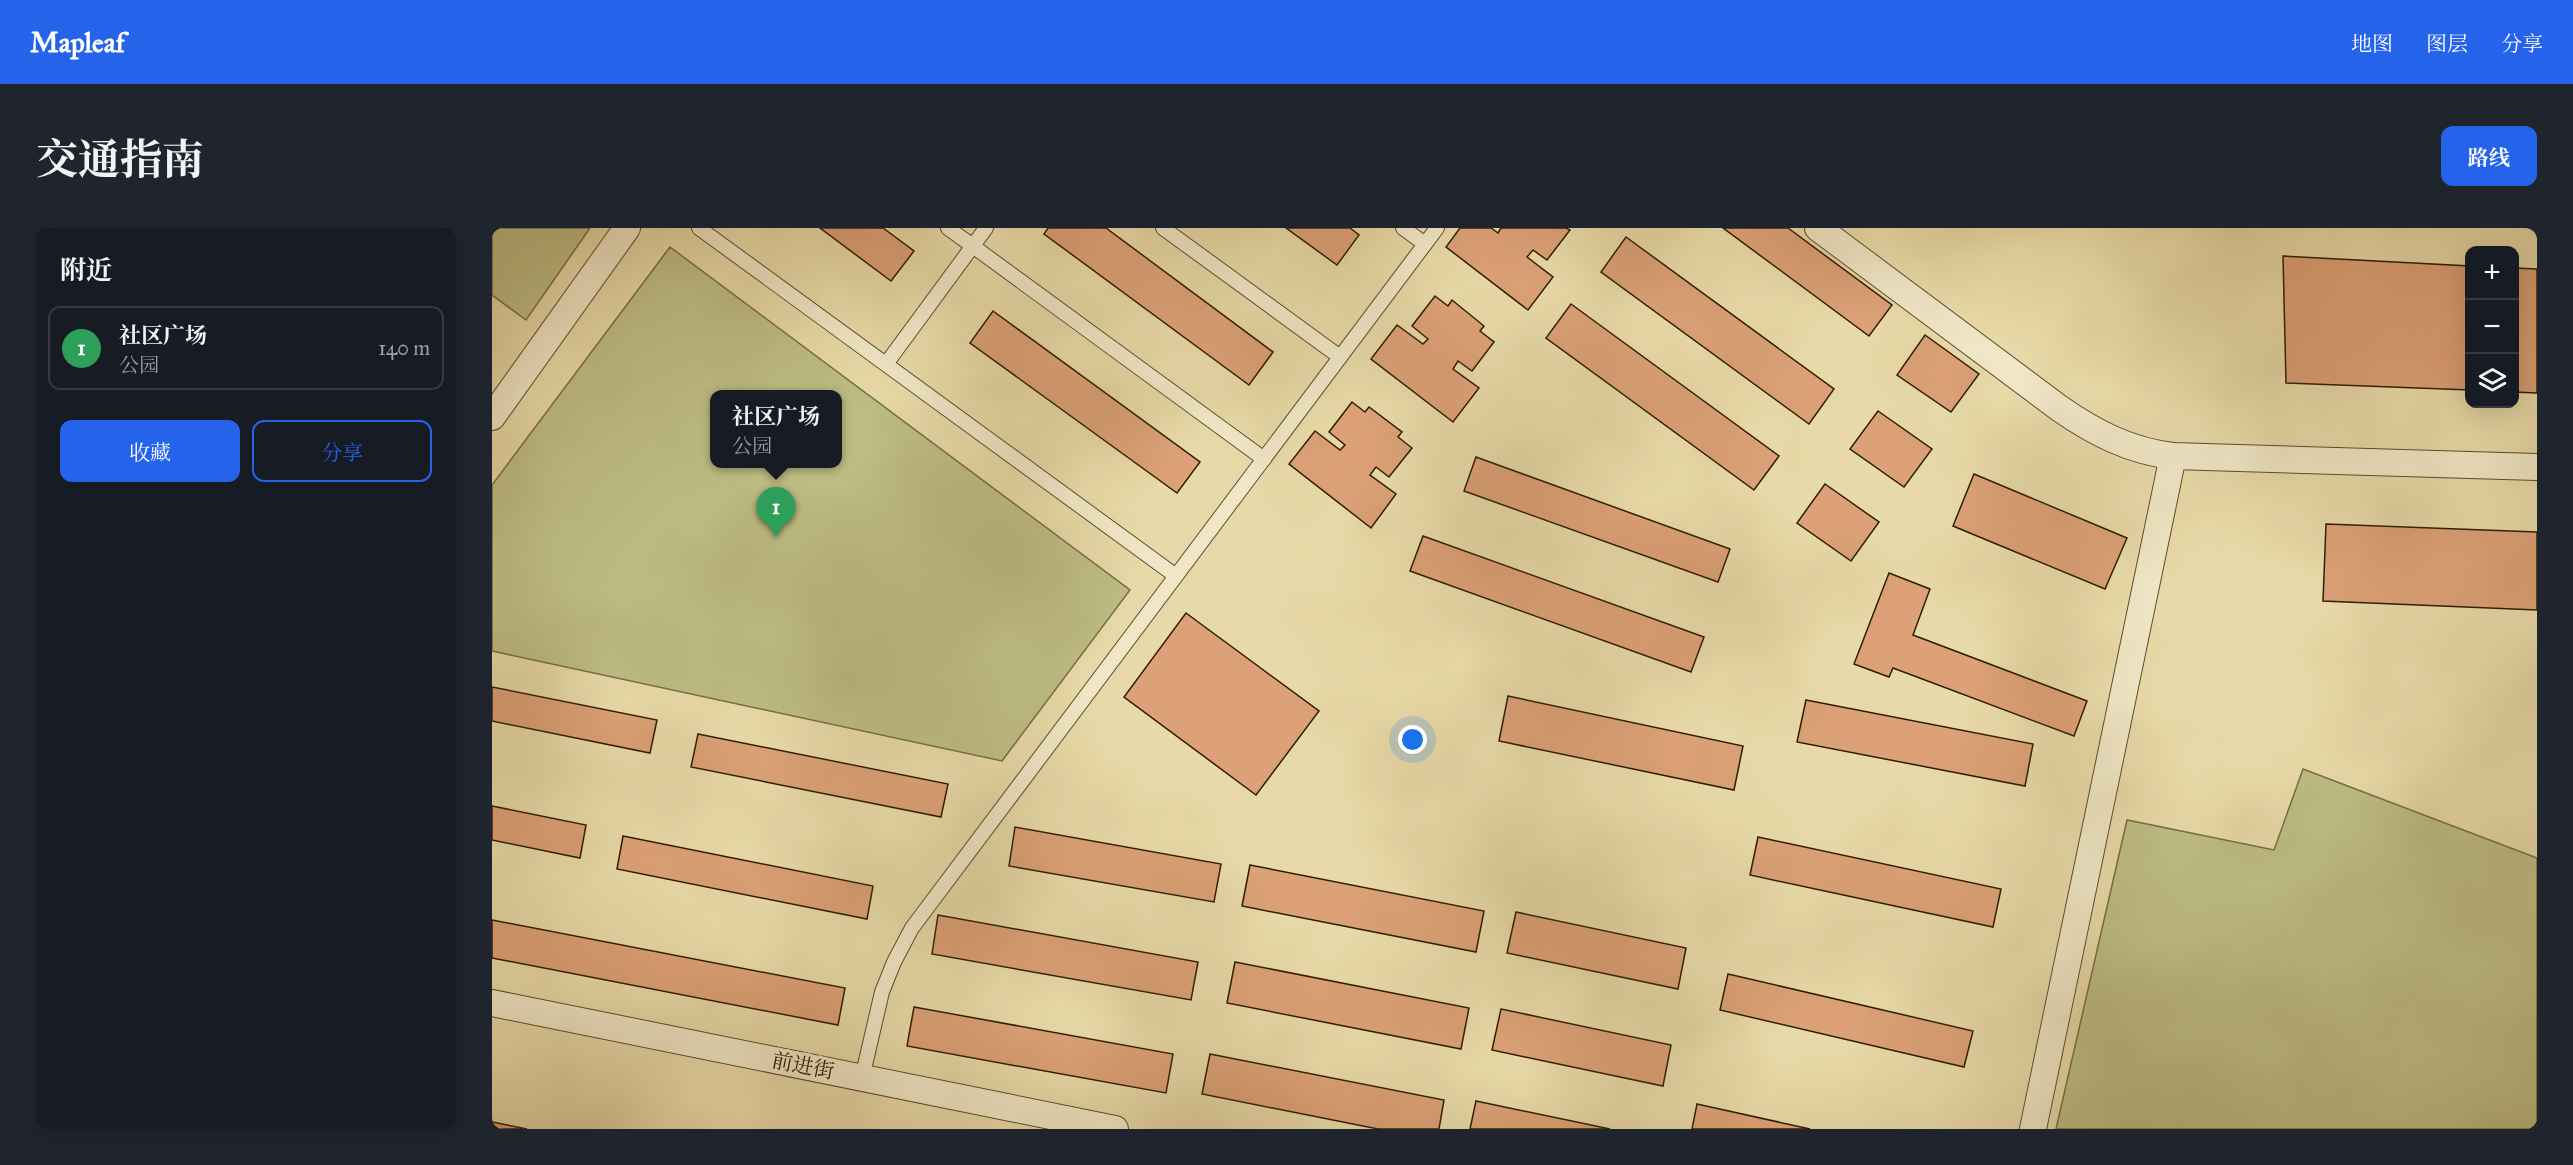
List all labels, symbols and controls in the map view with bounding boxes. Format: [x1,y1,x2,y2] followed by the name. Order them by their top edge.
[30,25,125,60] text: Mapleaf
[2351,31,2393,57] text: 地图
[2426,31,2468,57] text: 图层
[2501,31,2543,57] text: 分享
[2441,126,2537,186] button: 路线
[36,134,204,186] text: 交通指南
[2465,246,2519,408] map controls
[2465,246,2519,300] button: +
[60,254,112,286] text: 附近
[2465,300,2519,354] button: −
[119,322,207,349] text: 社区广场
[78,336,85,360] text: 1
[378,336,430,360] text: 140 m
[119,353,159,377] text: 公园
[2465,354,2519,408] button: layers
[710,390,842,468] popup
[732,403,820,430] text: 社区广场
[60,420,240,482] button: 收藏
[252,420,432,482] button: 分享
[732,434,772,458] text: 公园
[756,488,796,537] pin: 1
[1398,725,1427,754] your location
[770,1047,836,1085] street label: 前进街

